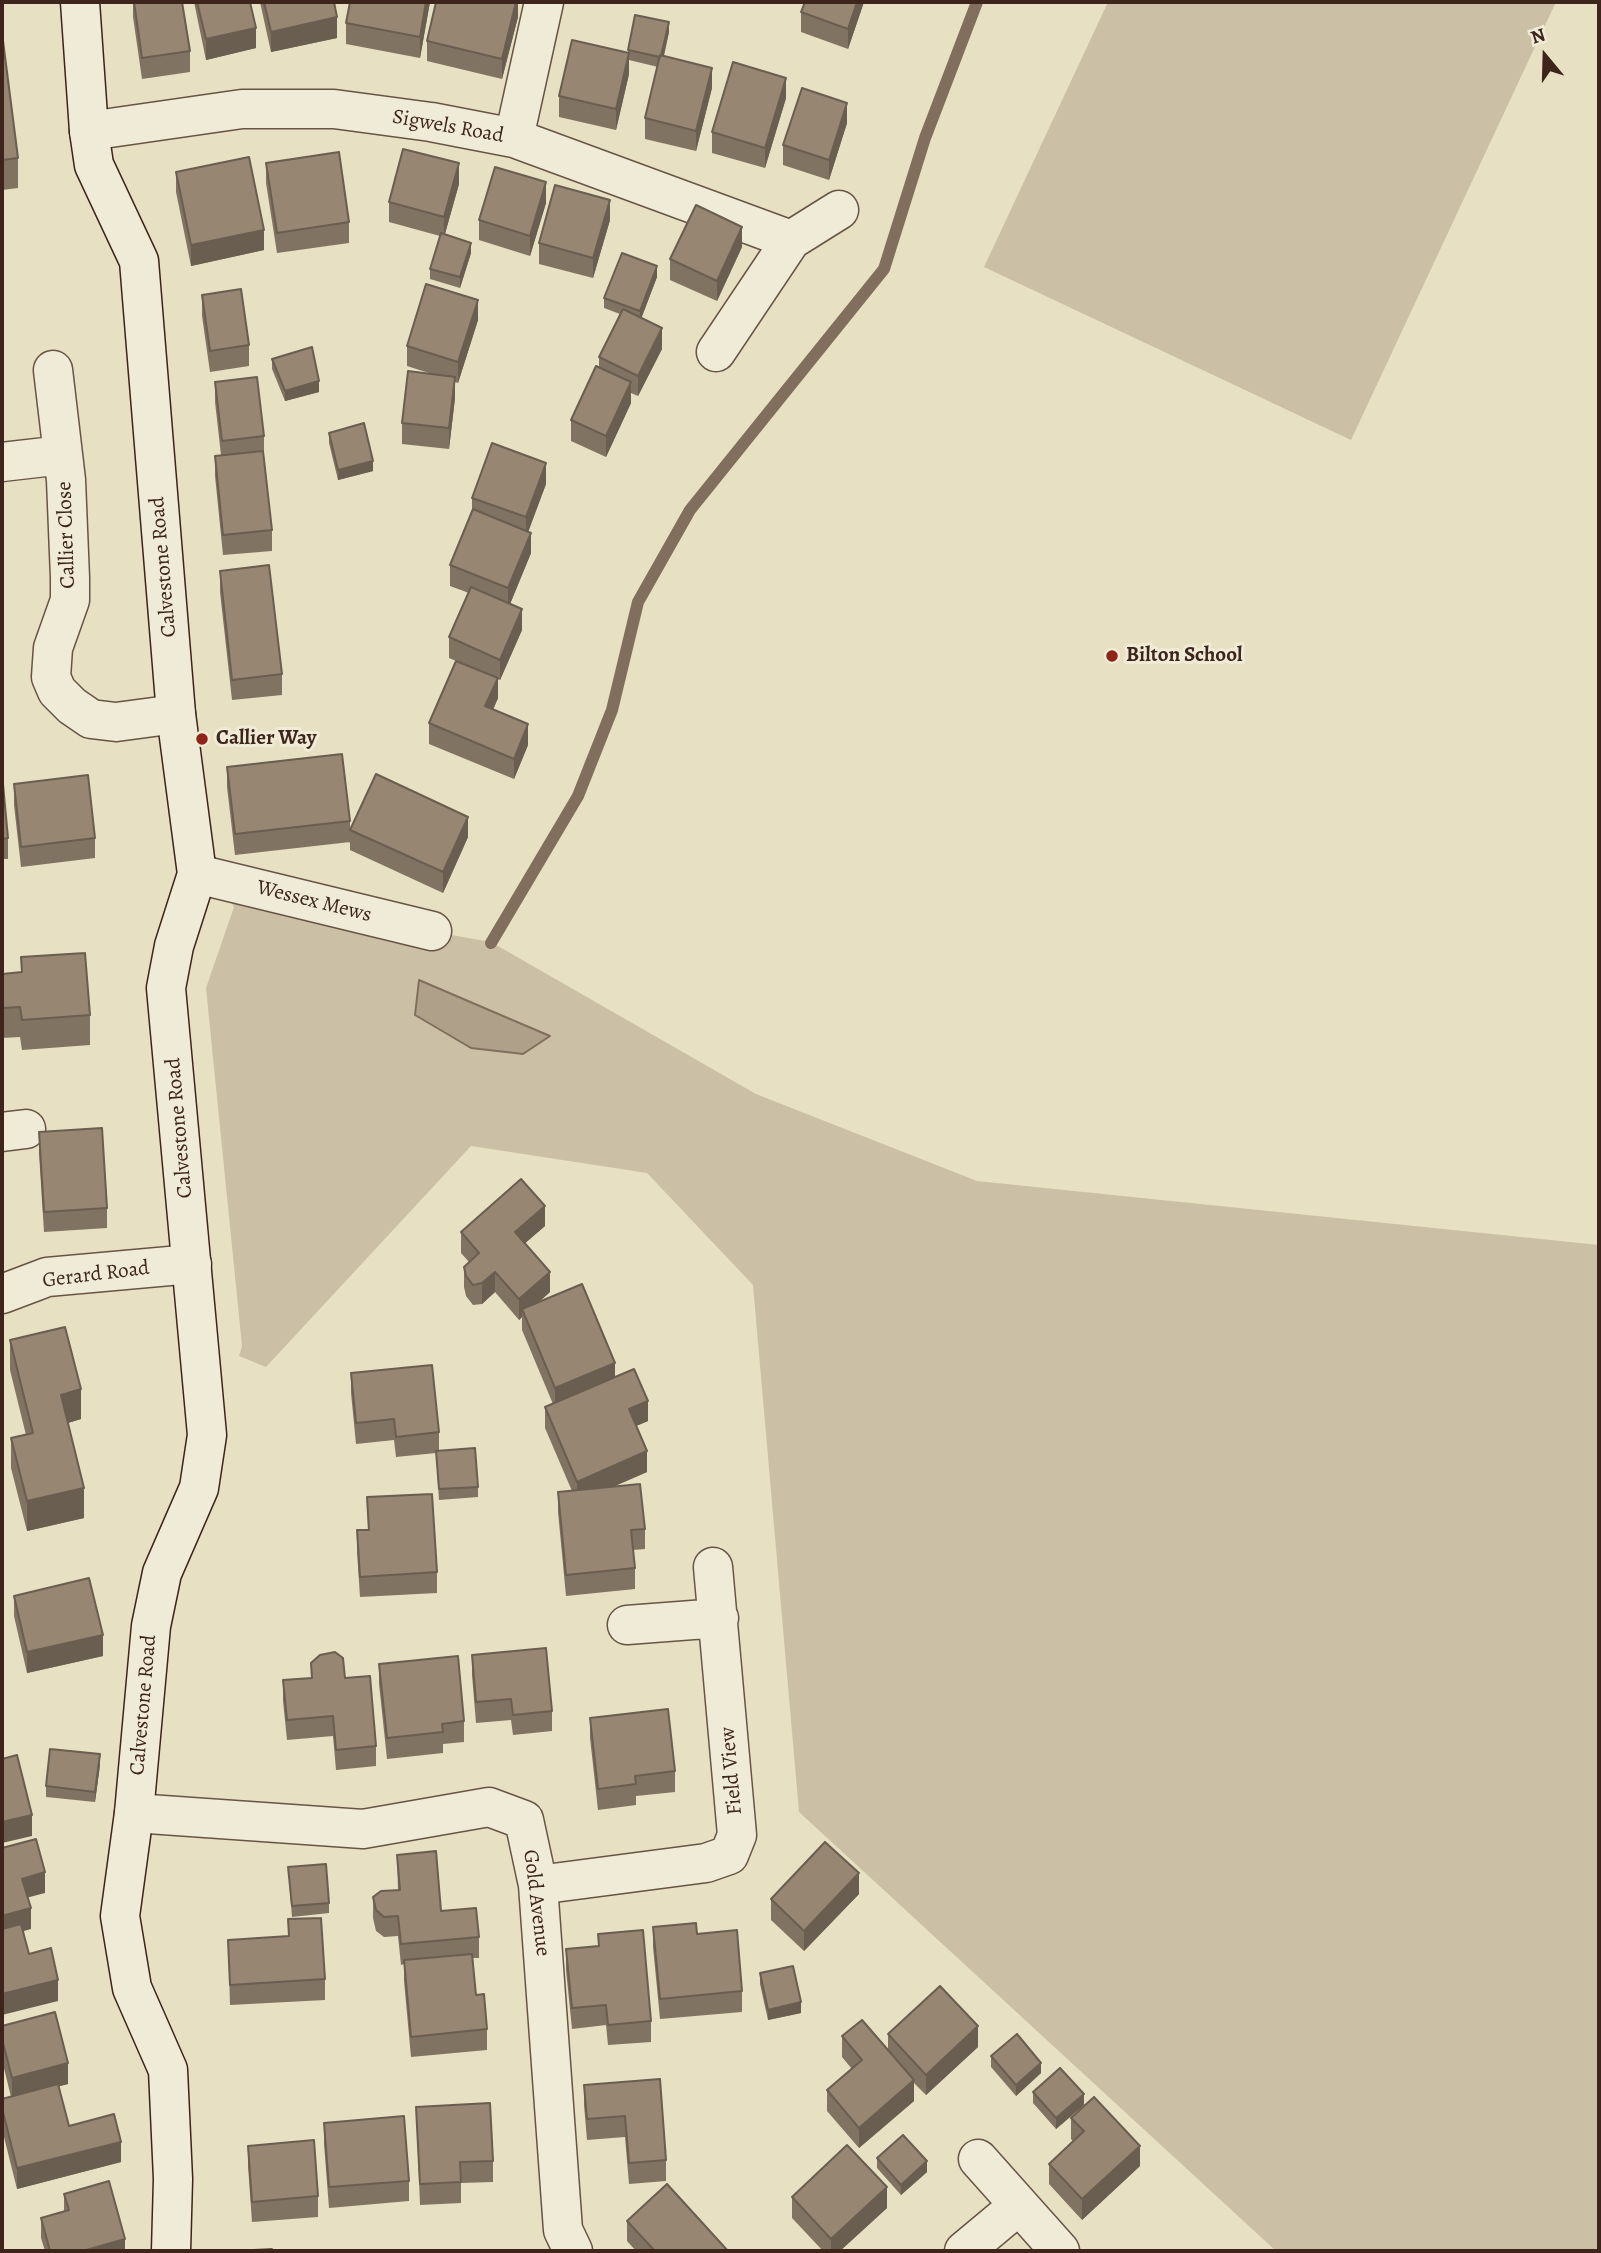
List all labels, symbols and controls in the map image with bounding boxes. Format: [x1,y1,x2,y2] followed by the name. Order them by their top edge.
[1510,21,1580,91] north arrow
[1527,22,1549,51] text: N
[390,105,506,149] street label: Sigwels Road
[53,481,81,589] street label: Callier Close
[145,496,183,638] street label: Calvestone Road
[1126,643,1243,669] place label: Bilton School
[1104,648,1120,664] marker: Bilton School
[216,726,317,752] place label: Callier Way
[194,731,210,747] marker: Callier Way
[254,876,374,928] street label: Wessex Mews
[161,1057,199,1199] street label: Calvestone Road
[41,1256,151,1294] street label: Gerard Road
[125,1634,163,1776] street label: Calvestone Road
[716,1726,748,1816] street label: Field View
[517,1848,555,1958] street label: Gold Avenue

